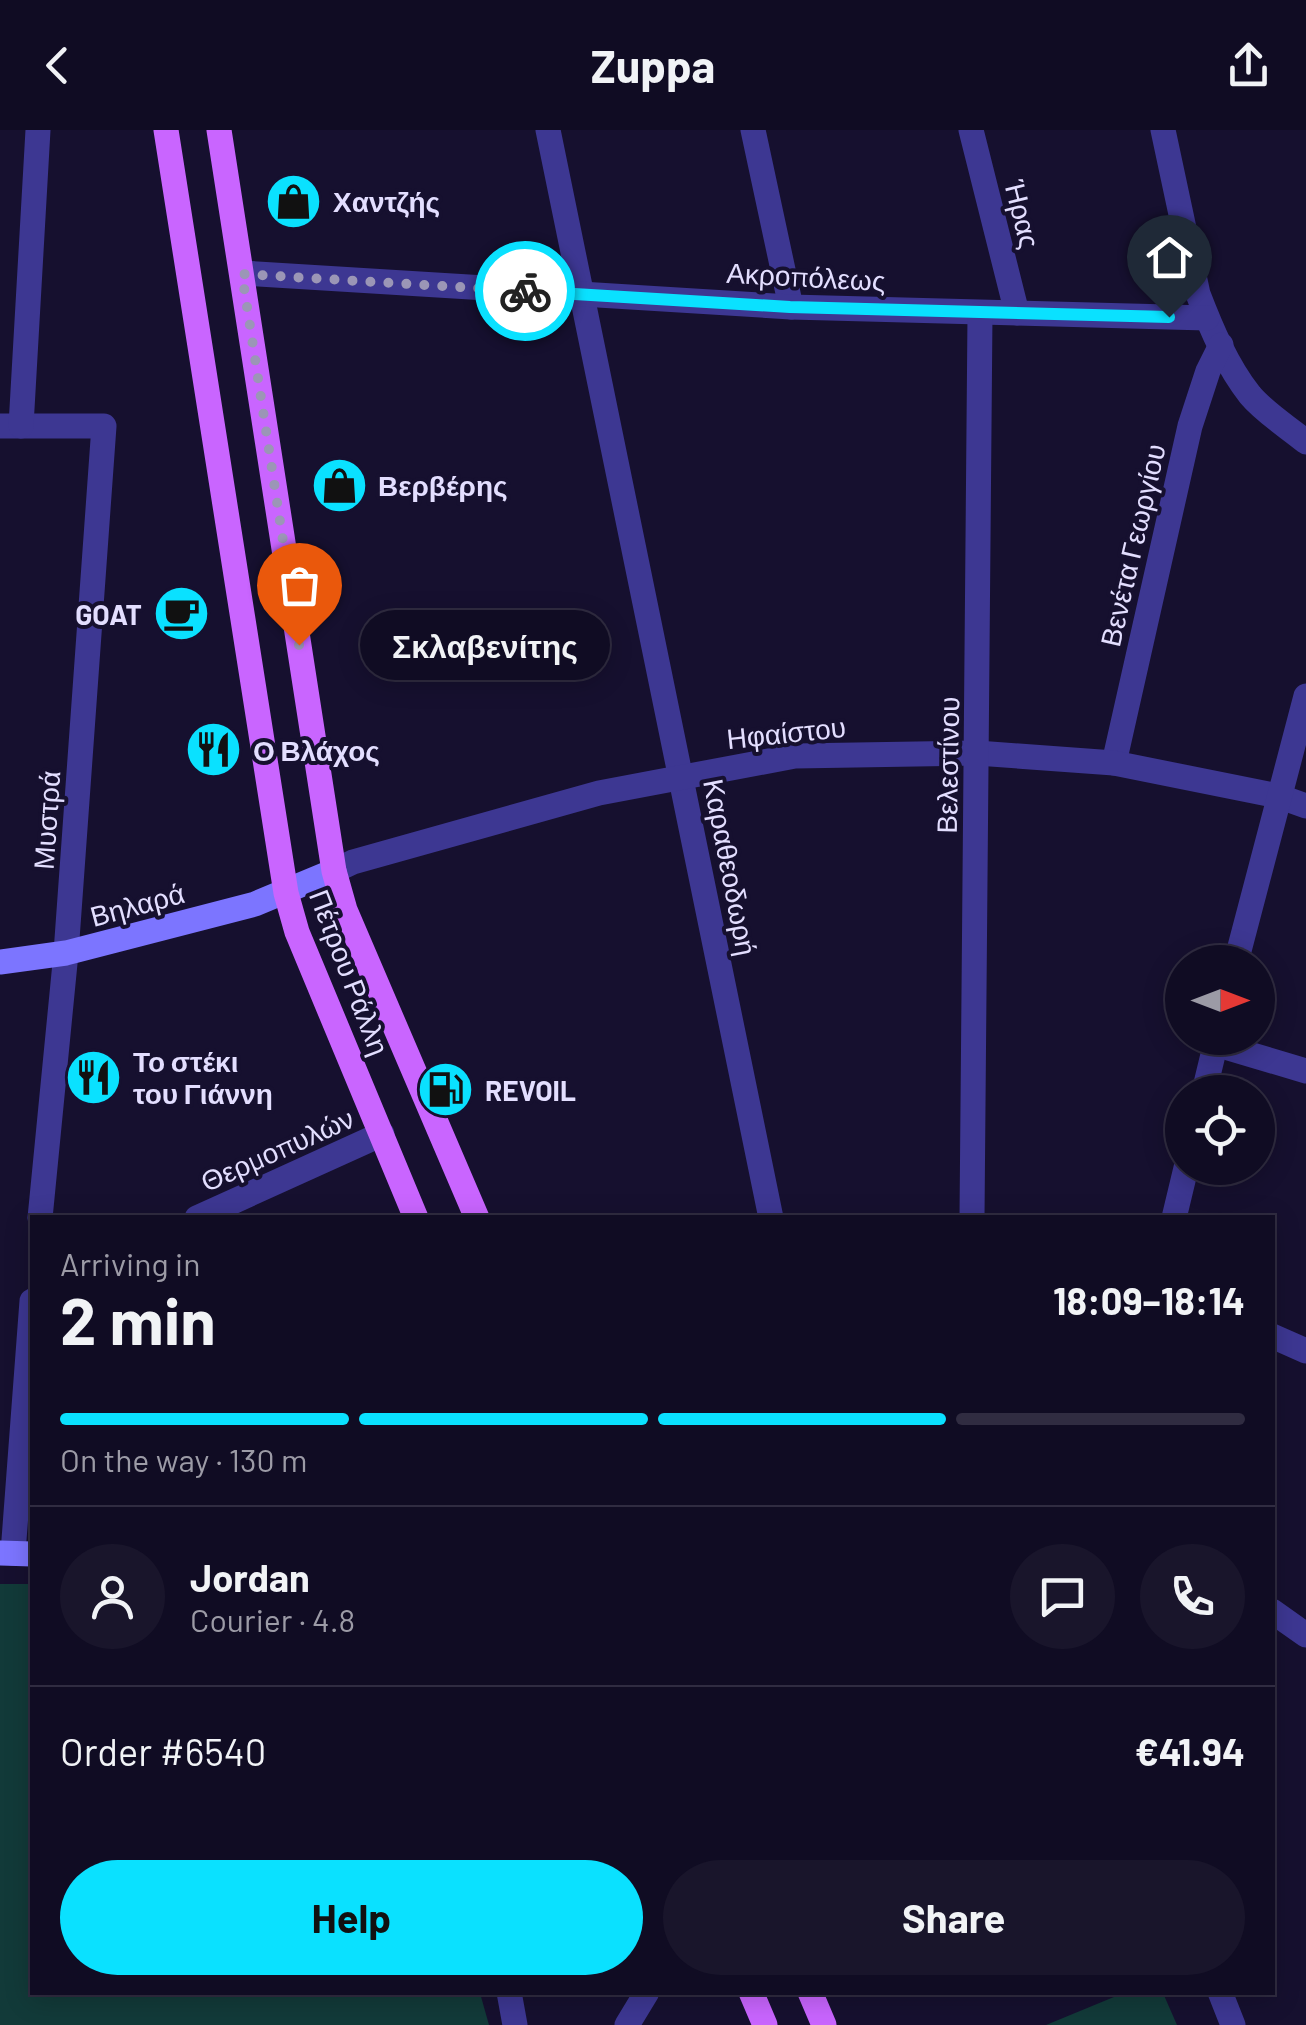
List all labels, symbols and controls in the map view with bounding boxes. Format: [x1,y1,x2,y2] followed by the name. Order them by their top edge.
[30,38,85,93] icon: back
[591,38,715,92] text: Zuppa
[1221,38,1276,93] icon: share
[264,171,324,231] shop icon: Χαντζής
[998,175,1048,252] street label: Ήρας
[333,184,440,218] place label: Χαντζής
[1127,215,1212,318] pin
[1142,230,1197,285] icon: home
[475,241,575,341] courier
[726,255,886,297] street label: Ακροπόλεως
[498,264,553,319] icon: bike
[1092,440,1172,650] street label: Βενέτα Γεωργίου
[309,455,369,515] shop icon: Βερβέρης
[378,468,508,502] place label: Βερβέρης
[257,543,342,646] pin
[272,558,327,613] icon: bag
[151,584,211,644] cafe icon: GOAT
[75,597,142,631] place label: GOAT
[359,610,609,680] callout: Σκλαβενίτης
[392,626,578,664] text: Σκλαβενίτης
[929,696,965,834] street label: Βελεστίνου
[725,709,847,755] street label: Ηφαίστου
[184,720,244,780] restaurant icon: Ο Βλάχος
[253,733,380,767] place label: Ο Βλάχος
[26,769,66,871] street label: Μυστρά
[697,776,765,958] street label: Καραθεοδωρή
[86,875,188,933] street label: Βηλαρά
[303,884,397,1060] street label: Πέτρου Ράλλη
[1165,945,1275,1055] north arrow
[1165,945,1275,1185] map controls
[133,1044,273,1110] place label: Το στέκι του Γιάννη
[64,1047,124,1107] restaurant icon: Το στέκι του Γιάννη
[416,1060,476,1120] fuel station icon: REVOIL
[485,1073,576,1107] place label: REVOIL
[1165,1075,1275,1185] button: locate
[195,1100,359,1198] street label: Θερμοπυλών
[60,1244,200,1282] text: Arriving in
[1053,1277,1245,1323] text: 18:09–18:14
[60,1280,216,1358] text: 2 min
[60,1440,307,1478] text: On the way · 130 m
[60,1544,165,1649] button: person
[1010,1544,1115,1649] button: chat
[1140,1544,1245,1649] button: phone
[190,1554,310,1600] text: Jordan
[190,1600,355,1638] text: Courier · 4.8
[60,1728,266,1774] text: Order #6540
[1135,1728,1245,1774] text: €41.94
[60,1860,643,1975] button: Help
[663,1860,1245,1975] button: Share

